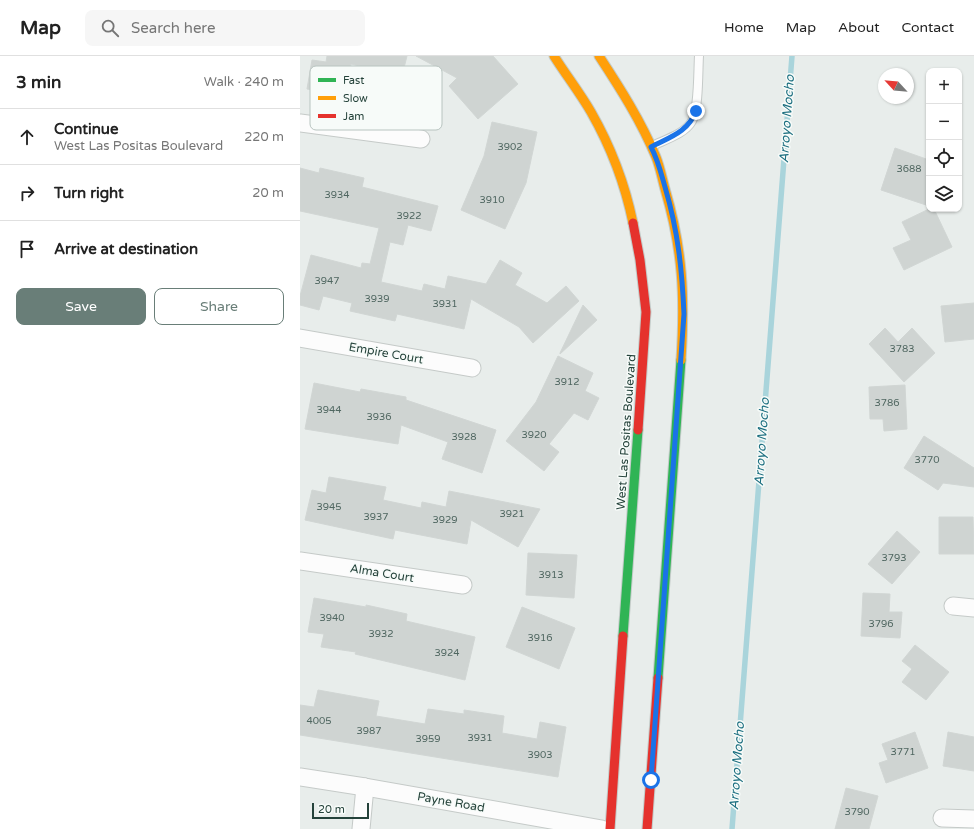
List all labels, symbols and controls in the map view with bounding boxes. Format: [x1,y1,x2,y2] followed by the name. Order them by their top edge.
[85,10,365,46] search box
[20,17,61,39] text: Map
[99,17,121,39] icon: search
[131,19,215,37] text: Search here
[724,19,764,36] text: Home
[786,19,816,36] text: Map
[838,19,880,36] text: About
[902,19,954,36] text: Contact
[310,66,442,130] legend
[878,68,914,104] north arrow
[926,68,962,212] map controls
[926,68,962,104] button: +
[16,72,61,93] text: 3 min
[776,73,798,164] water label: Arroyo Mocho
[204,74,284,90] text: Walk · 240 m
[343,74,364,87] text: Fast
[343,92,368,105] text: Slow
[687,102,705,120] route end
[926,104,962,140] button: −
[343,110,364,123] text: Jam
[54,120,118,138] text: Continue
[16,126,38,148] icon: ahead
[244,129,284,145] text: 220 m
[54,138,223,154] text: West Las Positas Boulevard
[926,140,962,176] button: locate
[497,141,523,153] house number: 3902
[896,163,922,175] house number: 3688
[926,176,962,212] button: layers
[16,182,38,204] icon: right
[54,184,124,202] text: Turn right
[252,185,284,201] text: 20 m
[324,189,350,201] house number: 3934
[479,194,505,206] house number: 3910
[396,210,422,222] house number: 3922
[16,238,38,260] icon: arrive
[54,240,198,258] text: Arrive at destination
[314,275,340,287] house number: 3947
[16,288,146,325] button: Save
[154,288,284,325] button: Share
[364,293,390,305] house number: 3939
[432,298,458,310] house number: 3931
[348,340,425,367] street label: Empire Court
[889,343,915,355] house number: 3783
[614,354,638,510] street label: West Las Positas Boulevard
[554,376,580,388] house number: 3912
[751,396,773,487] water label: Arroyo Mocho
[874,397,900,409] house number: 3786
[316,404,342,416] house number: 3944
[366,411,392,423] house number: 3936
[521,429,547,441] house number: 3920
[451,431,477,443] house number: 3928
[914,454,940,466] house number: 3770
[316,501,342,513] house number: 3945
[499,508,525,520] house number: 3921
[363,511,389,523] house number: 3937
[432,514,458,526] house number: 3929
[881,552,907,564] house number: 3793
[349,561,415,585] street label: Alma Court
[538,569,564,581] house number: 3913
[319,612,345,624] house number: 3940
[868,618,894,630] house number: 3796
[368,628,394,640] house number: 3932
[527,632,553,644] house number: 3916
[434,647,460,659] house number: 3924
[306,715,332,727] house number: 4005
[726,720,748,811] water label: Arroyo Mocho
[356,725,382,737] house number: 3987
[467,732,493,744] house number: 3931
[415,733,441,745] house number: 3959
[890,746,916,758] house number: 3771
[527,749,553,761] house number: 3903
[642,771,660,789] route start
[416,789,486,815] street label: Payne Road
[312,801,369,820] scale bar
[318,803,345,816] text: 20 m
[844,806,870,818] house number: 3790

